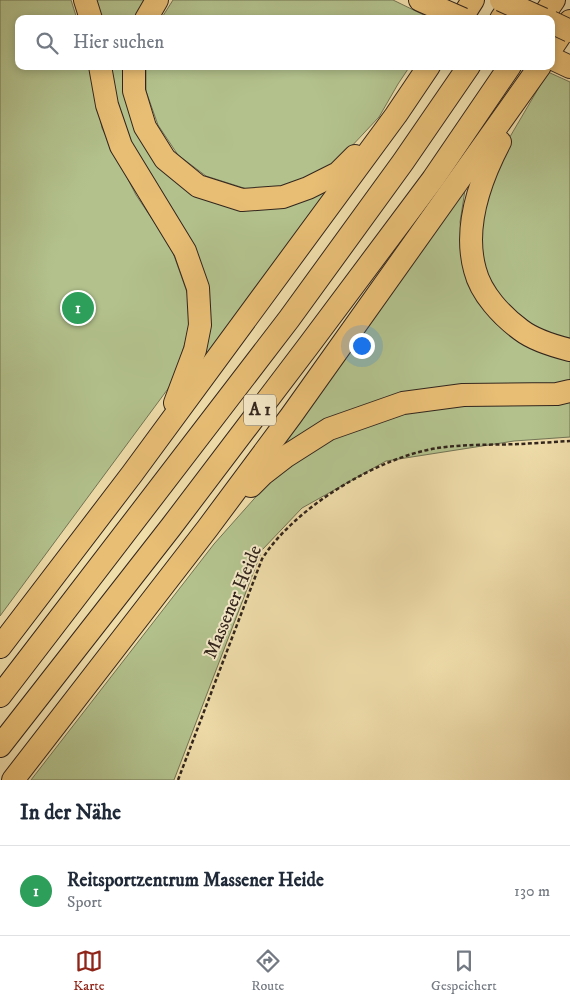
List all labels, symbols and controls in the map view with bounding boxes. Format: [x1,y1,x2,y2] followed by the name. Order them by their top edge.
[15,15,555,70] search box
[33,29,61,57] icon: search
[73,31,164,54] text: Hier suchen
[62,289,94,327] pin: 1
[349,333,375,359] your location
[244,394,276,426] road number: A 1
[199,542,267,662] street label: Massener Heide
[20,800,121,826] text: In der Nähe
[67,869,324,892] text: Reitsportzentrum Massener Heide
[33,881,39,901] text: 1
[514,881,550,901] text: 130 m
[67,892,102,912] text: Sport
[73,947,105,995] tab: Karte
[251,947,284,995] tab: Route
[431,947,497,995] tab: Gespeichert

